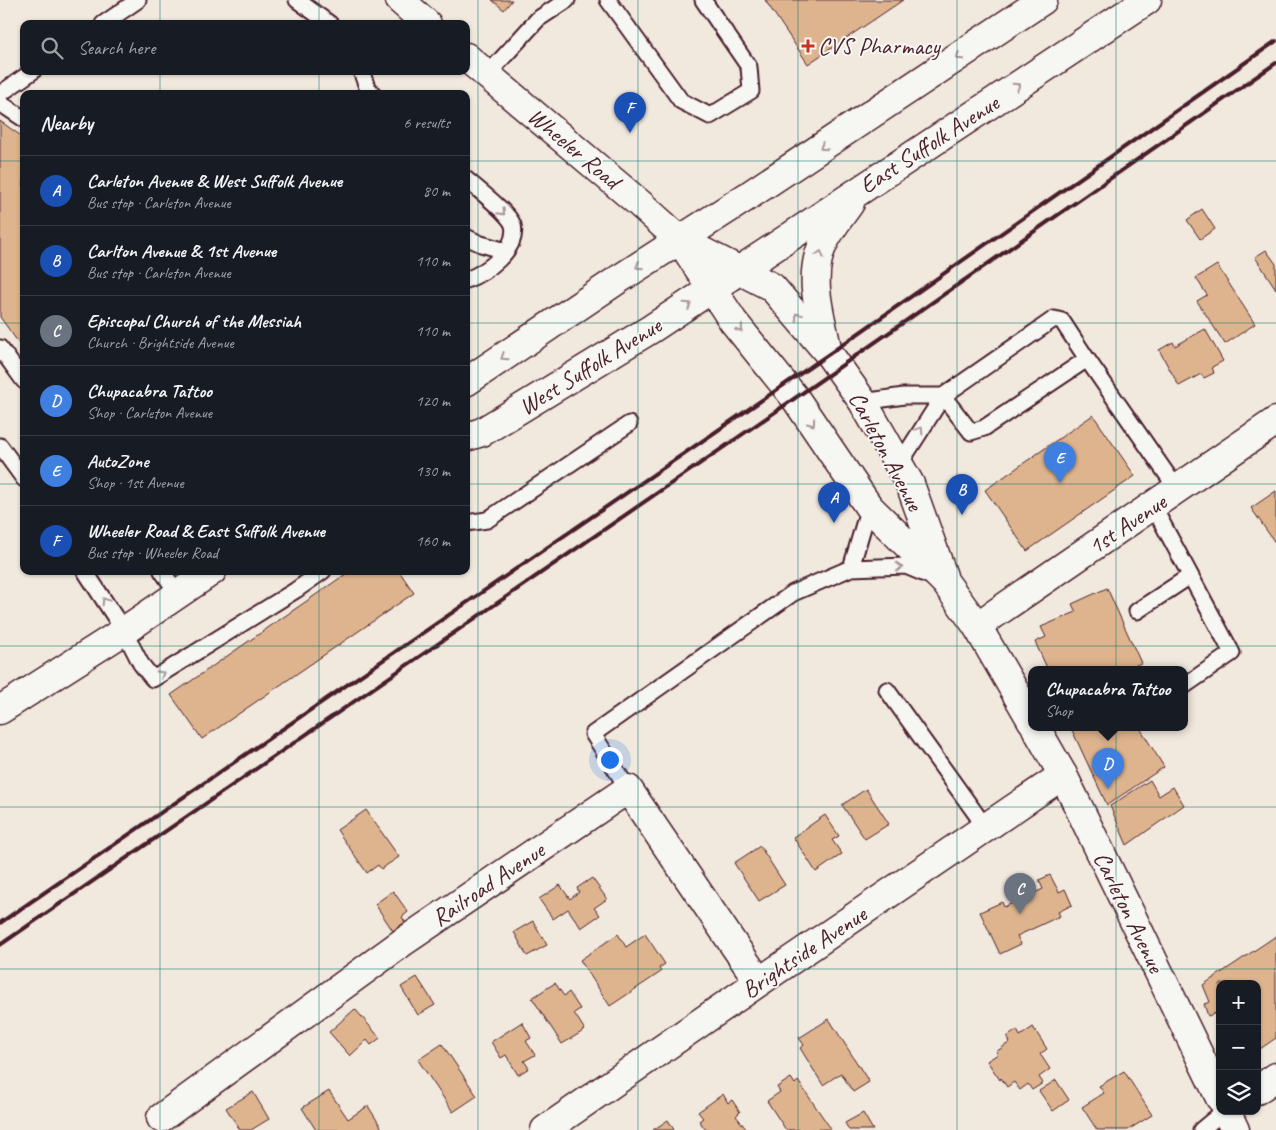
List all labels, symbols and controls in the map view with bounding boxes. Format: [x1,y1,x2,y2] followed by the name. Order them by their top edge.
[20,20,470,75] search box
[818,31,942,61] place label: CVS Pharmacy
[38,34,66,62] icon: search
[78,36,155,60] text: Search here
[802,40,814,52] marker: CVS Pharmacy
[955,51,964,60] one-way arrow
[1011,83,1021,92] one-way arrow
[854,87,1006,200] street label: East Suffolk Avenue
[614,92,646,133] pin: F
[522,101,629,198] street label: Wheeler Road
[40,110,93,136] text: Nearby
[403,113,450,133] text: 6 results
[819,140,828,150] one-way arrow
[87,169,342,193] text: Carleton Avenue & West Suffolk Avenue
[52,181,60,201] text: A
[423,181,450,201] text: 80 m
[87,193,231,213] text: Bus stop · Carleton Avenue
[496,206,505,215] one-way arrow
[87,239,276,263] text: Carlton Avenue & 1st Avenue
[52,251,60,271] text: B
[416,251,450,271] text: 110 m
[814,251,824,259] one-way arrow
[635,260,644,270] one-way arrow
[87,263,231,283] text: Bus stop · Carleton Avenue
[682,301,691,311] one-way arrow
[87,309,301,333] text: Episcopal Church of the Messiah
[513,309,669,422] street label: West Suffolk Avenue
[795,313,804,322] one-way arrow
[52,321,60,341] text: C
[416,321,450,341] text: 110 m
[734,323,742,332] one-way arrow
[87,333,234,353] text: Church · Brightside Avenue
[500,351,510,360] one-way arrow
[87,379,212,403] text: Chupacabra Tattoo
[842,386,931,518] street label: Carleton Avenue
[51,391,61,411] text: D
[416,391,450,411] text: 120 m
[87,403,212,423] text: Shop · Carleton Avenue
[806,417,815,427] one-way arrow
[914,426,924,435] one-way arrow
[1044,442,1076,483] pin: E
[87,449,149,473] text: AutoZone
[52,461,60,481] text: E
[416,461,450,481] text: 130 m
[87,473,184,493] text: Shop · 1st Avenue
[946,474,978,515] pin: B
[818,482,850,523] pin: A
[1082,486,1174,561] street label: 1st Avenue
[87,519,325,543] text: Wheeler Road & East Suffolk Avenue
[52,531,60,551] text: F
[416,531,450,551] text: 160 m
[87,543,218,563] text: Bus stop · Wheeler Road
[896,561,904,572] one-way arrow
[101,597,111,606] one-way arrow
[1028,666,1188,731] popup
[156,670,165,680] one-way arrow
[1046,677,1170,701] text: Chupacabra Tattoo
[1046,701,1073,721] text: Shop
[597,747,623,773] your location
[1092,748,1124,789] pin: D
[426,834,552,933] street label: Railroad Avenue
[1087,847,1172,979] street label: Carleton Avenue
[1004,873,1036,914] pin: C
[736,898,874,1005] street label: Brightside Avenue
[1216,980,1261,1115] map controls
[1216,980,1261,1025] button: +
[1216,1025,1261,1070] button: −
[1216,1070,1261,1115] button: layers

